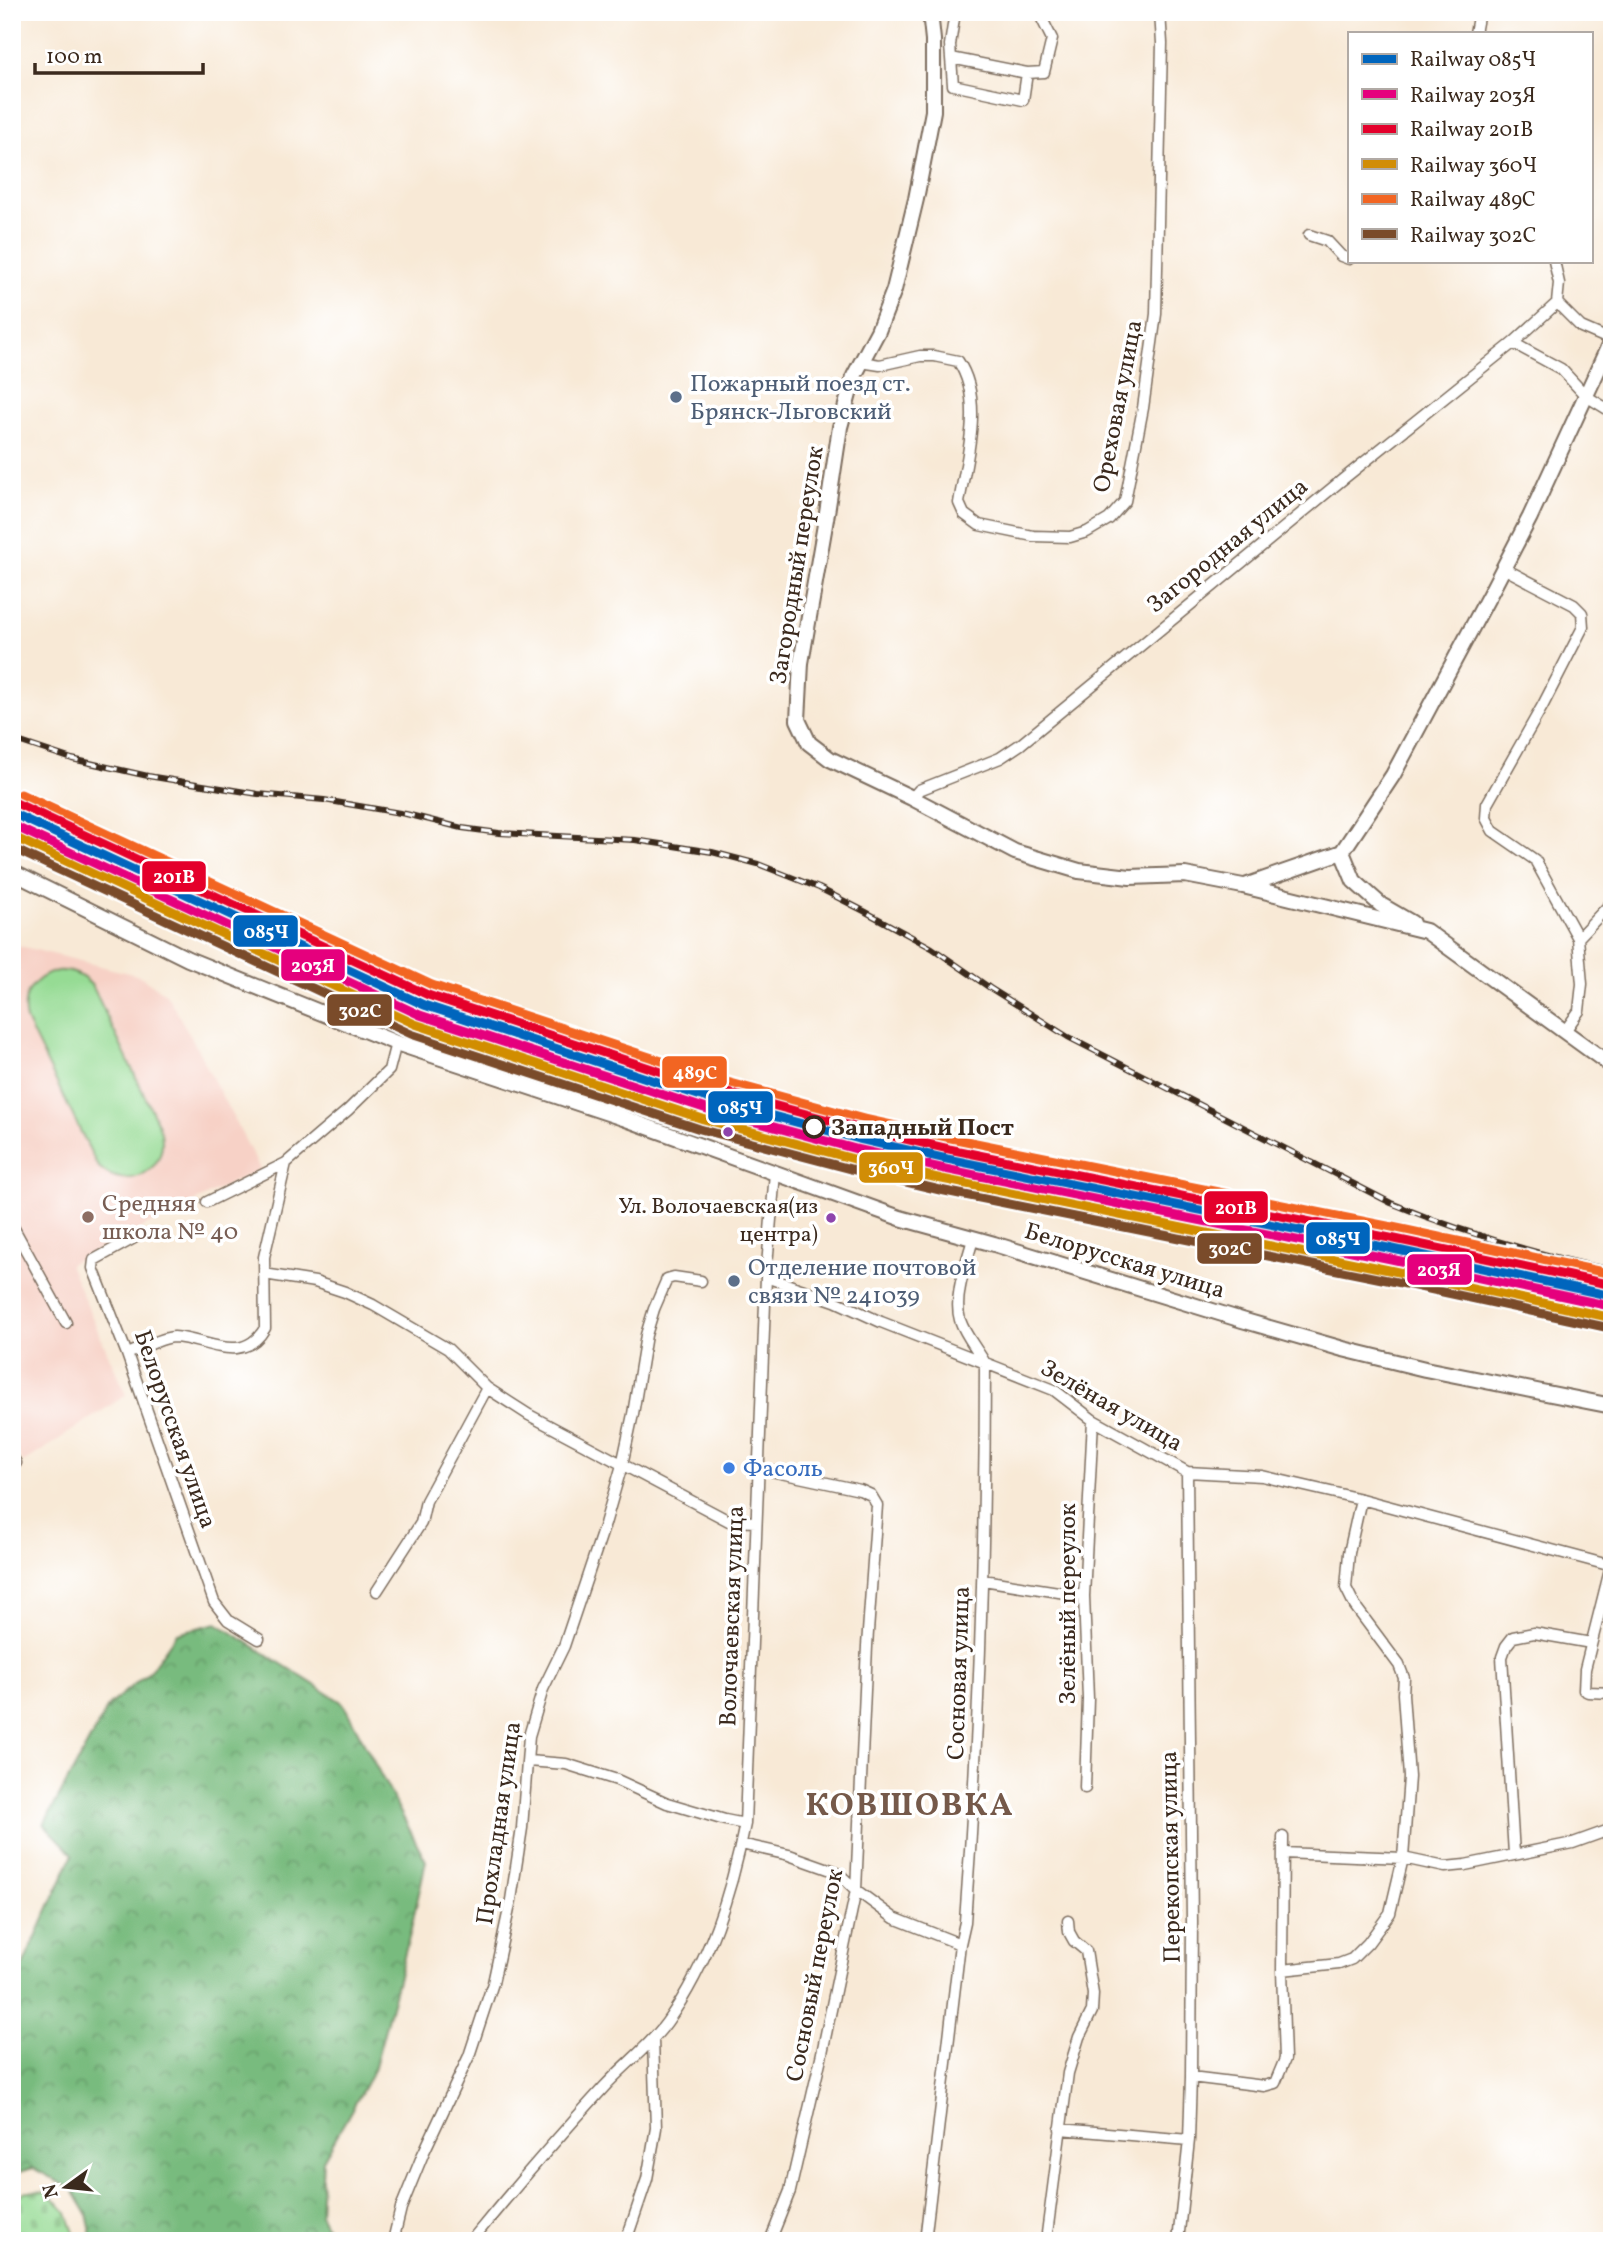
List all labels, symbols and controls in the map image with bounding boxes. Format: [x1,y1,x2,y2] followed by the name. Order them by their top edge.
[35,32,203,76] scale bar
[1348,32,1592,262] legend
[46,43,103,72] text: 100 m
[1410,46,1536,75] text: Railway 085Ч
[1410,82,1536,111] text: Railway 203Я
[1410,116,1533,145] text: Railway 201В
[1410,152,1537,181] text: Railway 360Ч
[1410,186,1536,215] text: Railway 489С
[1410,222,1536,251] text: Railway 302С
[1086,317,1152,496] street label: Ореховая улица
[690,368,911,430] place label: Пожарный поезд ст. Брянск-Льговский
[668,389,684,405] marker: Пожарный поезд ст. Брянск-Льговский
[762,443,834,687] street label: Загородный переулок
[1140,471,1316,622] street label: Загородная улица
[141,860,207,893] line badge: 201В
[153,865,195,891] text: 201В
[232,914,299,948] line badge: 085Ч
[244,920,288,946] text: 085Ч
[280,948,346,982] line badge: 203Я
[291,954,335,980] text: 203Я
[326,993,393,1027] line badge: 302С
[338,999,382,1025] text: 302С
[661,1055,728,1089] line badge: 489С
[673,1061,717,1087] text: 489С
[707,1090,774,1124] line badge: 085Ч
[718,1096,762,1122] text: 085Ч
[831,1112,1014,1146] place label: Западный Пост
[803,1116,825,1138] marker: Западный Пост
[721,1125,735,1139] unlabelled marker
[858,1151,924,1184] line badge: 360Ч
[868,1156,914,1182] text: 360Ч
[102,1188,238,1250] place label: Средняя школа № 40
[1203,1190,1269,1224] line badge: 201В
[618,1192,818,1251] place label: Ул. Волочаевская(из центра)
[1215,1196,1257,1222] text: 201В
[80,1209,96,1225] marker: Средняя школа № 40
[824,1211,838,1225] marker: Ул. Волочаевская(из центра)
[1020,1215,1229,1309] street label: Белорусская улица
[1305,1221,1371,1255] line badge: 085Ч
[1316,1227,1360,1253] text: 085Ч
[1196,1232,1263,1265] line badge: 302С
[1208,1237,1252,1263] text: 302С
[748,1252,976,1314] place label: Отделение почтовой связи № 241039
[1406,1253,1473,1286] line badge: 203Я
[1417,1258,1461,1284] text: 203Я
[726,1273,742,1289] marker: Отделение почтовой связи № 241039
[124,1326,224,1533] street label: Белорусская улица
[1033,1352,1189,1461] street label: Зелёная улица
[743,1453,823,1487] place label: Фасоль
[721,1460,737,1476] marker: Фасоль
[1052,1503,1086,1705] street label: Зелёный переулок
[712,1505,754,1727] street label: Волочаевская улица
[940,1585,980,1761] street label: Сосновая улица
[469,1719,531,1927] street label: Прохладная улица
[1153,1751,1191,1963] street label: Перекопская улица
[806,1785,1014,1829] district label: КОВШОВКА
[779,1866,853,2085] street label: Сосновый переулок
[32,2152,102,2222] north arrow
[37,2181,66,2201] text: N

